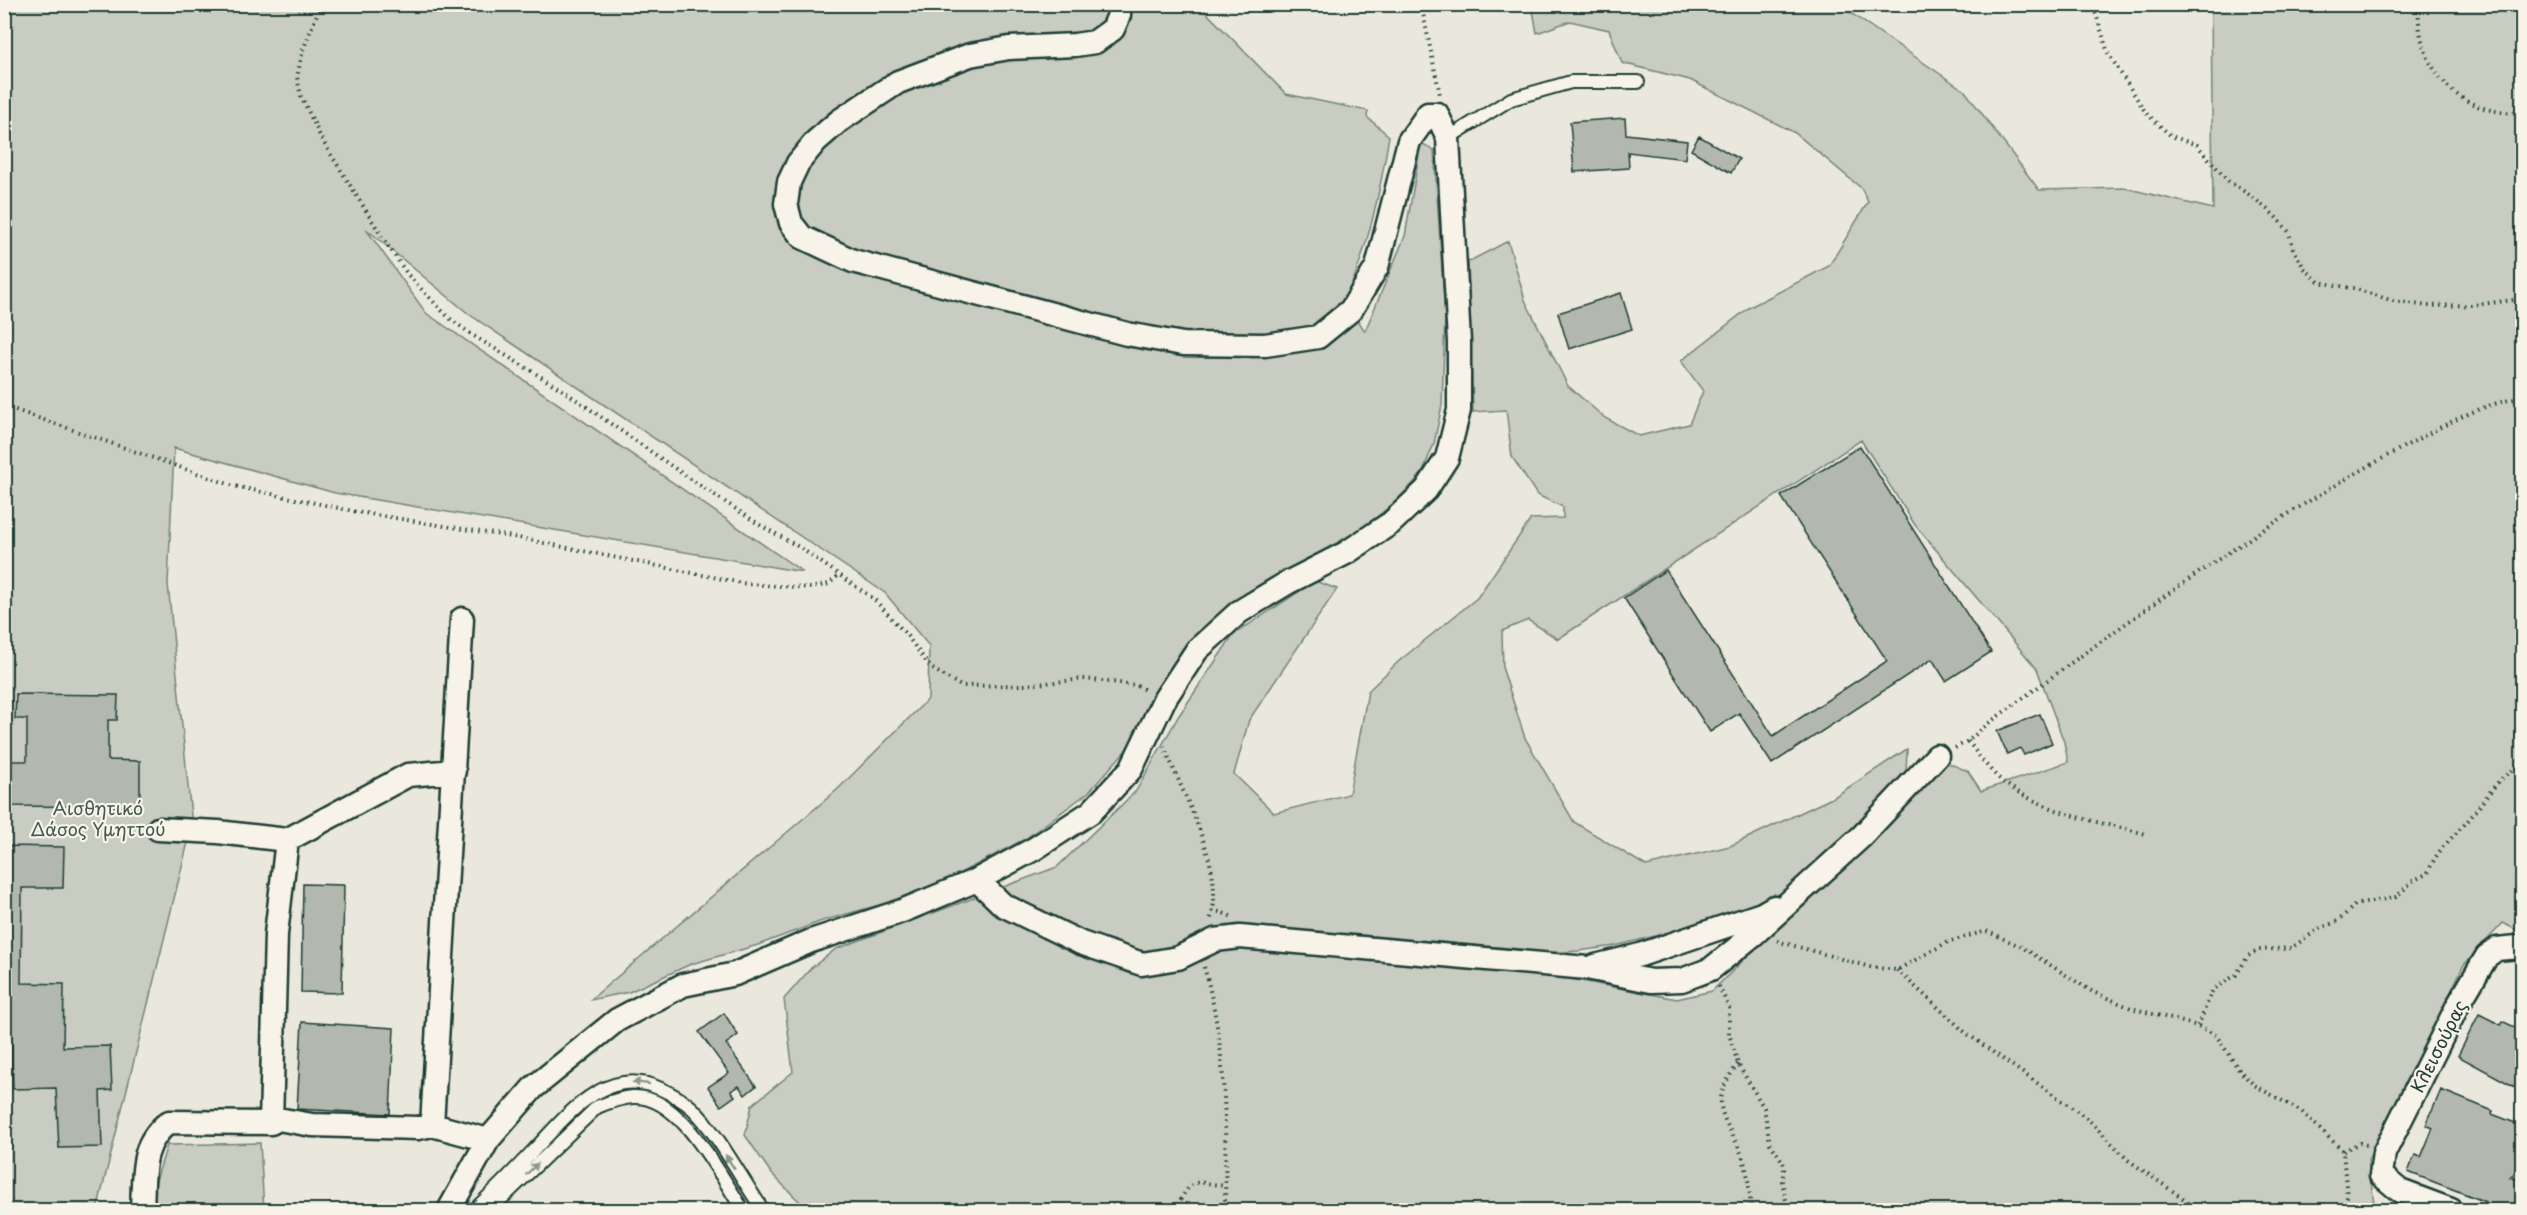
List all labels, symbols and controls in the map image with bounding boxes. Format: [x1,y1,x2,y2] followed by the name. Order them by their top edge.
[31,794,165,842] park label: Αισθητικό Δάσος Υμηττού
[2403,995,2473,1097] street label: Κλεισούρας
[631,1079,650,1088] one-way arrow
[725,1154,736,1170] one-way arrow
[524,1163,538,1177] one-way arrow

